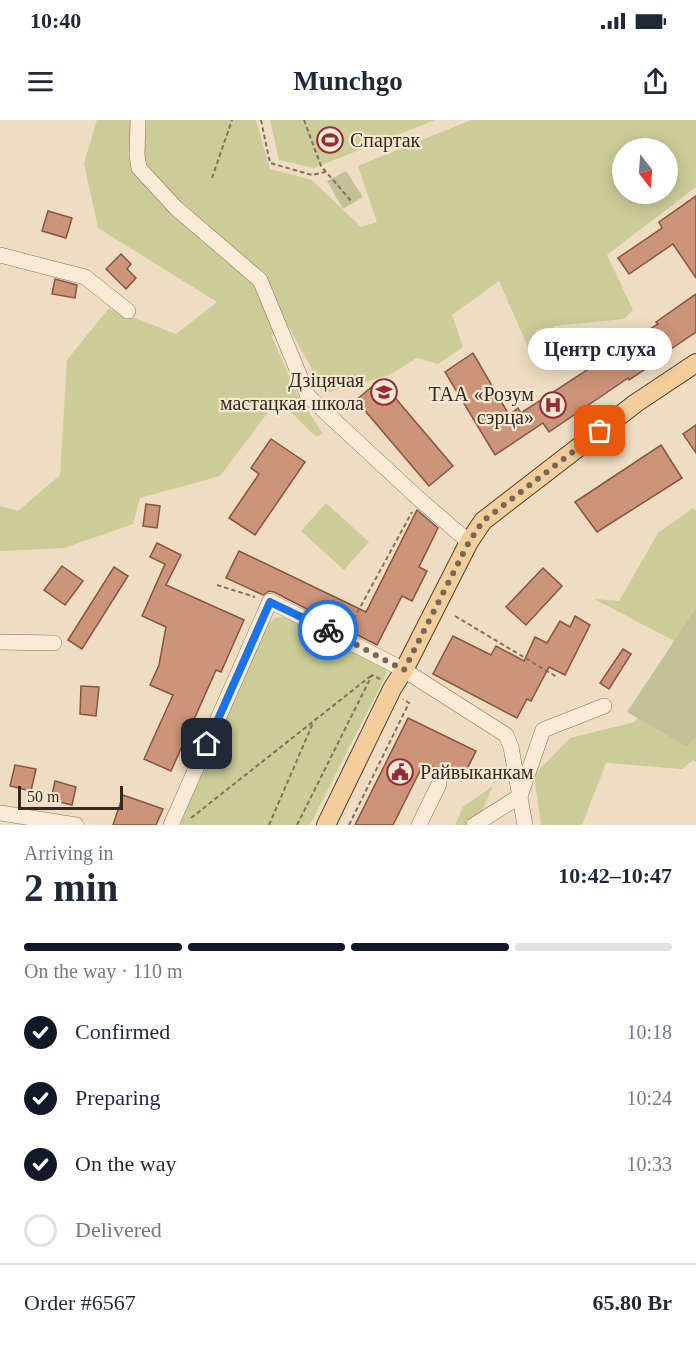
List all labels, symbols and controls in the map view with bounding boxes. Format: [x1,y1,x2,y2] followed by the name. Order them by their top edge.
[30,8,81,33] text: 10:40
[24,65,57,98] icon: menu
[639,65,672,98] icon: share
[293,66,403,96] text: Munchgo
[315,125,345,155] sports icon: Спартак
[350,129,421,152] place label: Спартак
[612,138,678,204] north arrow
[612,138,678,204] map controls
[528,329,672,371] callout: Центр слуха
[544,338,656,360] text: Центр слуха
[220,369,364,415] place label: Дзіцячая мастацкая школа
[369,377,399,407] school or university icon: Дзіцячая мастацкая школа
[428,383,534,429] place label: ТАА «Розум сэрца»
[538,390,568,420] hospital icon: ТАА «Розум сэрца»
[574,405,625,456] pin
[583,414,616,447] icon: bag
[298,600,358,660] courier
[312,614,345,647] icon: bike
[181,718,232,769] pin
[190,727,223,760] icon: home
[385,757,415,787] public building icon: Райвыканкам
[420,761,534,783] place label: Райвыканкам
[18,783,123,810] scale bar
[27,788,59,805] text: 50 m
[24,842,113,864] text: Arriving in
[558,863,672,888] text: 10:42–10:47
[24,866,118,909] text: 2 min
[24,960,183,982] text: On the way · 110 m
[24,1016,57,1049] icon: check
[75,1019,170,1044] text: Confirmed
[626,1021,672,1043] text: 10:18
[24,1082,57,1115] icon: check
[75,1085,161,1110] text: Preparing
[626,1087,672,1109] text: 10:24
[24,1148,57,1181] icon: check
[75,1151,176,1176] text: On the way
[626,1153,672,1175] text: 10:33
[75,1217,162,1242] text: Delivered
[24,1290,136,1315] text: Order #6567
[593,1290,672,1315] text: 65.80 Br

